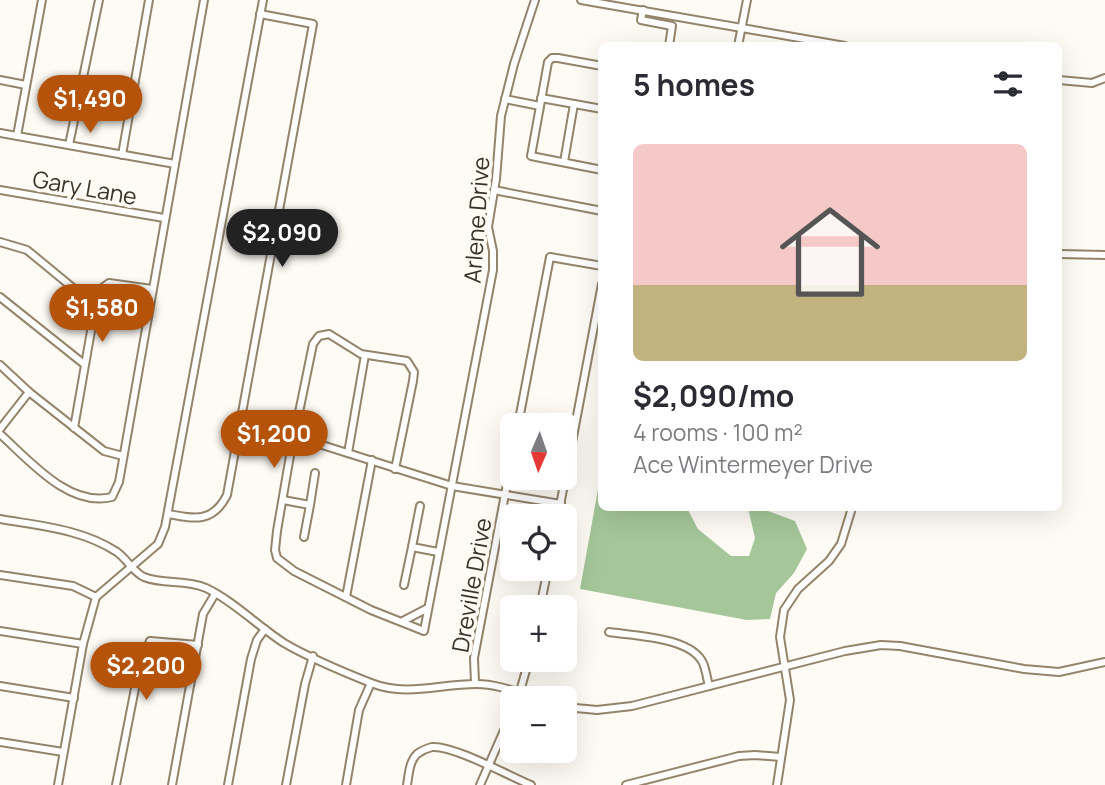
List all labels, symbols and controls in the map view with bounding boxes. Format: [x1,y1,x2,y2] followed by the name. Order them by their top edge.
[633,64,755,105] text: 5 homes
[989,65,1027,103] icon: filters
[33,76,147,135] pin: $1,490
[53,82,127,114] text: $1,490
[456,156,496,284] street label: Arlene Drive
[30,162,140,212] street label: Gary Lane
[767,189,893,315] icon: home
[225,210,339,269] pin: $2,090
[242,216,322,248] text: $2,090
[45,284,159,344] pin: $1,580
[65,291,139,323] text: $1,580
[633,375,794,416] text: $2,090/mo
[217,410,331,470] pin: $1,200
[500,413,578,490] north arrow
[500,413,577,763] map controls
[633,416,803,448] text: 4 rooms · 100 m²
[237,417,311,449] text: $1,200
[633,448,873,480] text: Ace Wintermeyer Drive
[500,504,577,581] button: locate
[443,515,499,655] street label: Dreville Drive
[500,595,577,672] button: +
[89,642,203,702] pin: $2,200
[106,649,186,681] text: $2,200
[500,686,577,763] button: −

